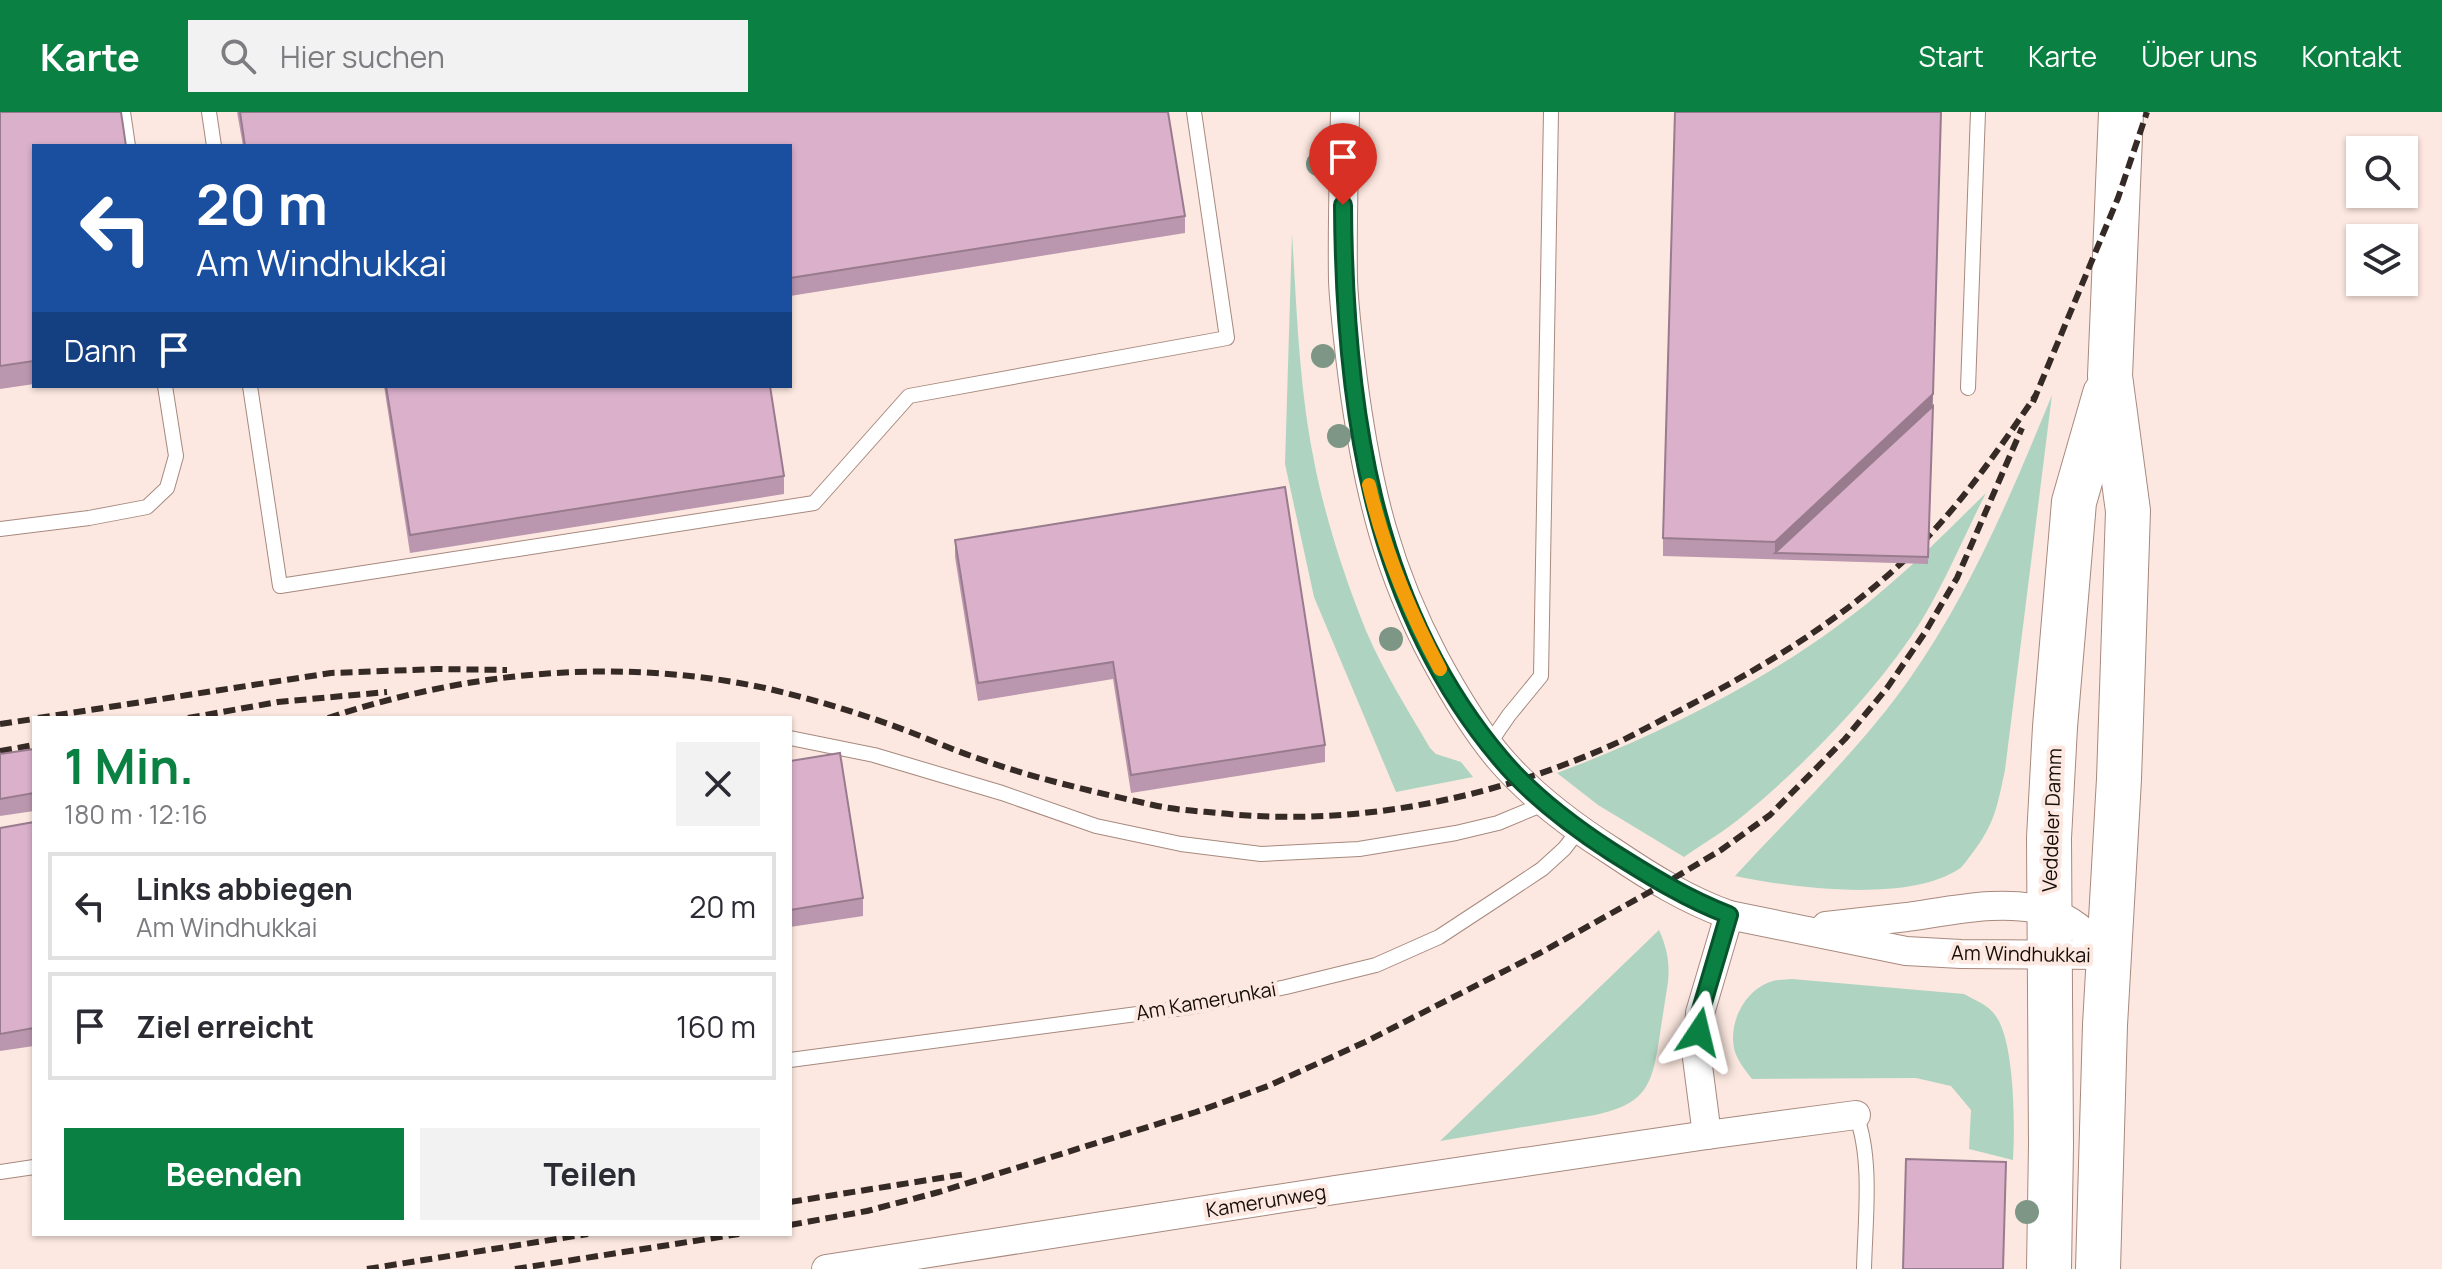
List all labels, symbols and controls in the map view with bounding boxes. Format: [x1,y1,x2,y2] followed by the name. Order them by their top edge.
[188,20,748,92] search box
[40,30,140,82] text: Karte
[216,34,260,78] icon: search
[280,36,445,77] text: Hier suchen
[1919,37,1984,75] text: Start
[2028,37,2097,75] text: Karte
[2141,37,2257,75] text: Über uns
[2301,37,2402,75] text: Kontakt
[1309,123,1377,205] pin
[1321,135,1365,179] icon: arrive
[2346,136,2418,296] map controls
[2346,136,2418,208] button: search
[196,165,328,242] text: 20 m
[64,176,168,280] icon: left
[2346,224,2418,296] button: layers
[196,238,447,287] text: Am Windhukkai
[152,328,196,372] icon: arrive
[64,330,136,371] text: Dann
[64,733,194,798] text: 1 Min.
[676,742,760,826] button: close
[2035,748,2068,892] street label: Veddeler Damm
[64,796,208,832] text: 180 m · 12:16
[136,868,353,909] text: Links abbiegen
[68,884,112,928] icon: left
[689,886,756,927] text: 20 m
[136,909,318,945] text: Am Windhukkai
[1951,939,2091,968] street label: Am Windhukkai
[1134,975,1278,1026] street label: Am Kamerunkai
[1657,990,1741,1074] position arrow
[68,1004,112,1048] icon: arrive
[136,1006,314,1047] text: Ziel erreicht
[676,1006,756,1047] text: 160 m
[64,1128,404,1220] button: Beenden
[420,1128,760,1220] button: Teilen
[1204,1178,1328,1223] street label: Kamerunweg

